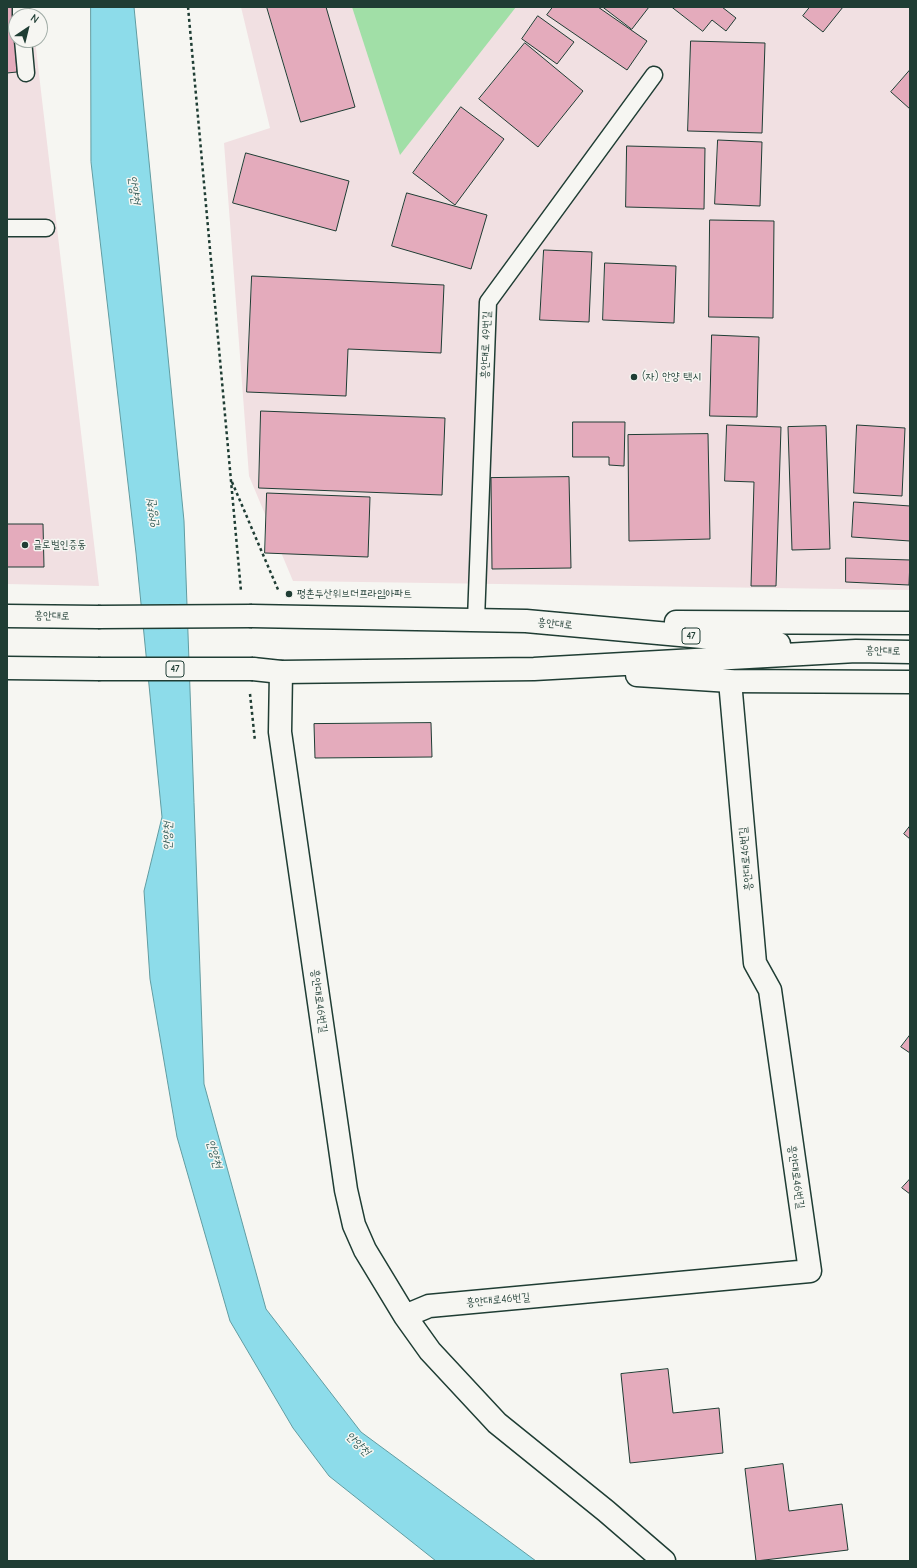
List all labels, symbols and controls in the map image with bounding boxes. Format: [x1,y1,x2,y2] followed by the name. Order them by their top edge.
[8,8,48,48] north arrow
[28,11,41,26] text: N
[125,175,143,205] water label: 안양천
[478,311,494,379] street label: 흥안대로 49번길
[642,370,701,384] place label: (자) 안양 택시
[629,372,639,382] marker: (자) 안양 택시
[144,499,162,529] water label: 안양천
[33,538,86,552] place label: 글로벌인증동
[20,540,30,550] marker: 글로벌인증동
[297,587,412,601] place label: 평촌두산위브더프라임아파트
[284,589,294,599] marker: 평촌두산위브더프라임아파트
[34,609,70,623] street label: 흥안대로
[537,616,573,632] street label: 흥안대로
[682,628,700,644] road number: 47
[865,644,901,658] street label: 흥안대로
[166,661,184,677] road number: 47
[161,821,175,851] water label: 안양천
[737,826,755,892] street label: 흥안대로46번길
[308,968,330,1034] street label: 흥안대로46번길
[203,1138,225,1170] water label: 안양천
[785,1144,807,1210] street label: 흥안대로46번길
[465,1291,531,1309] street label: 흥안대로46번길
[343,1429,373,1459] water label: 안양천

